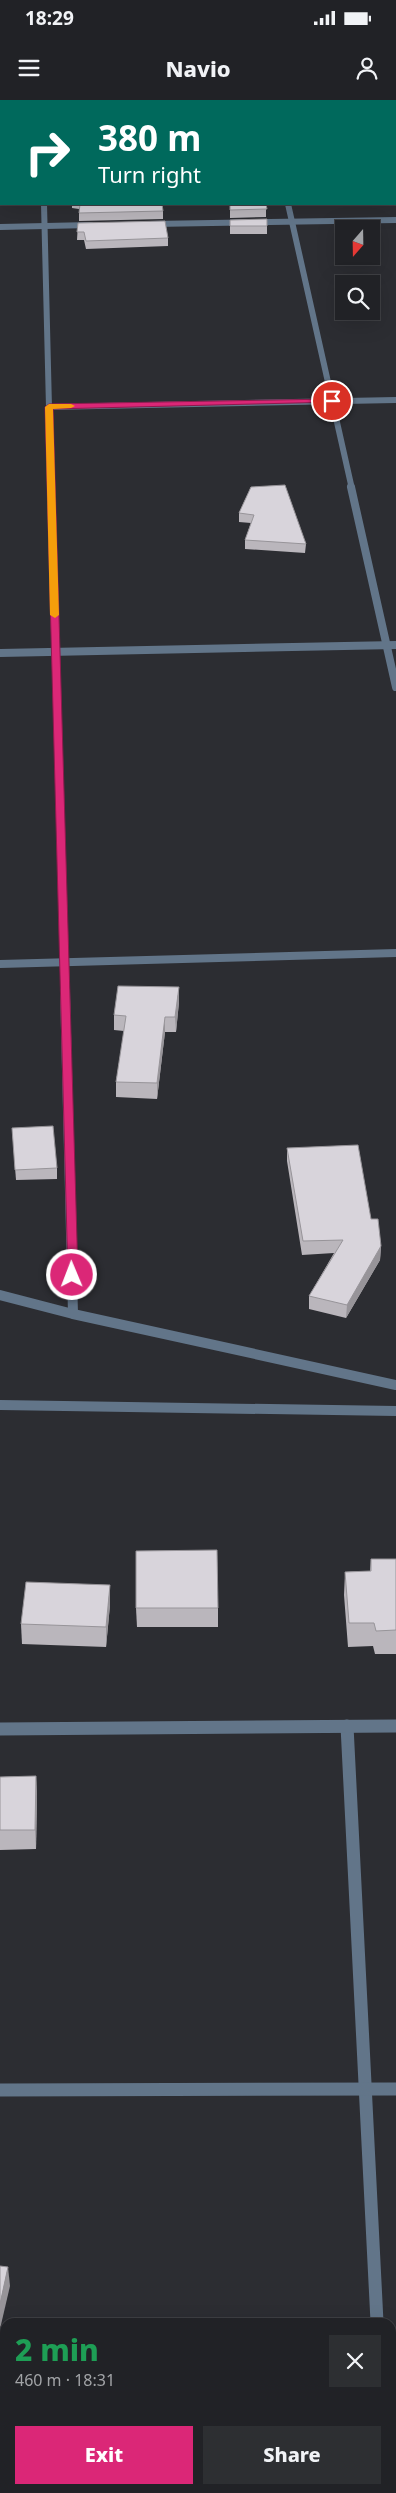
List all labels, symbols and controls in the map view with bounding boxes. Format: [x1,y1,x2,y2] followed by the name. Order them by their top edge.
[25,5,74,31] text: 18:29
[165,53,231,83] text: Navio
[15,54,43,82] icon: menu
[353,54,381,82] icon: person
[98,114,201,161] text: 380 m
[15,120,80,185] icon: right
[98,159,201,189] text: Turn right
[335,220,380,265] north arrow
[335,220,380,320] map controls
[335,275,380,320] button: search
[311,380,353,422] pin
[318,387,346,415] icon: arrive
[45,1248,97,1300] position arrow
[15,2329,99,2370] text: 2 min
[329,2335,381,2387] button: close
[15,2369,115,2391] text: 460 m · 18:31
[15,2426,193,2484] button: Exit
[203,2426,381,2484] button: Share

